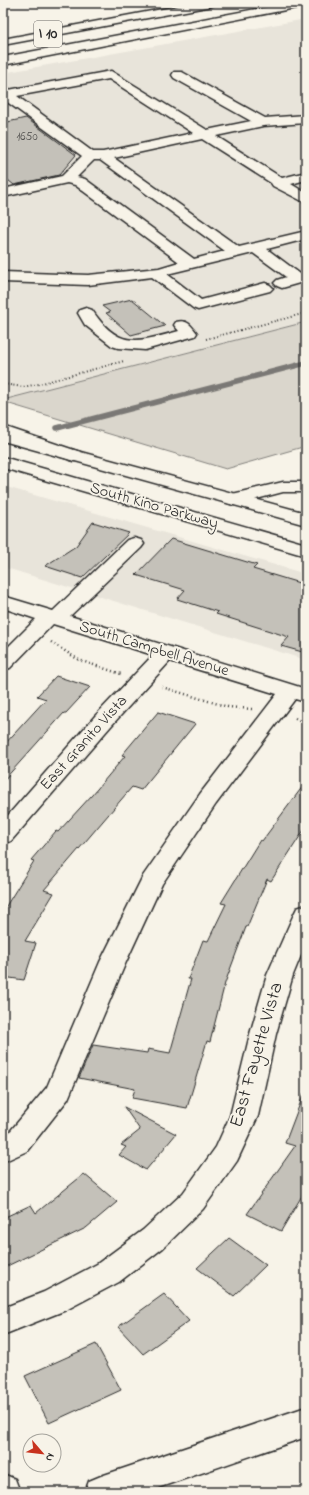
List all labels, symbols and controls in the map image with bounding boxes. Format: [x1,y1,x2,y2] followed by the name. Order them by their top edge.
[34,21,62,47] road number: I 10
[16,128,38,146] house number: 1650
[87,476,221,536] street label: South Kino Parkway
[76,615,233,683] street label: South Campbell Avenue
[34,690,134,796] street label: East Granito Vista
[223,979,292,1131] street label: East Fayette Vista
[22,1433,62,1473] north arrow
[41,1450,59,1464] text: N

